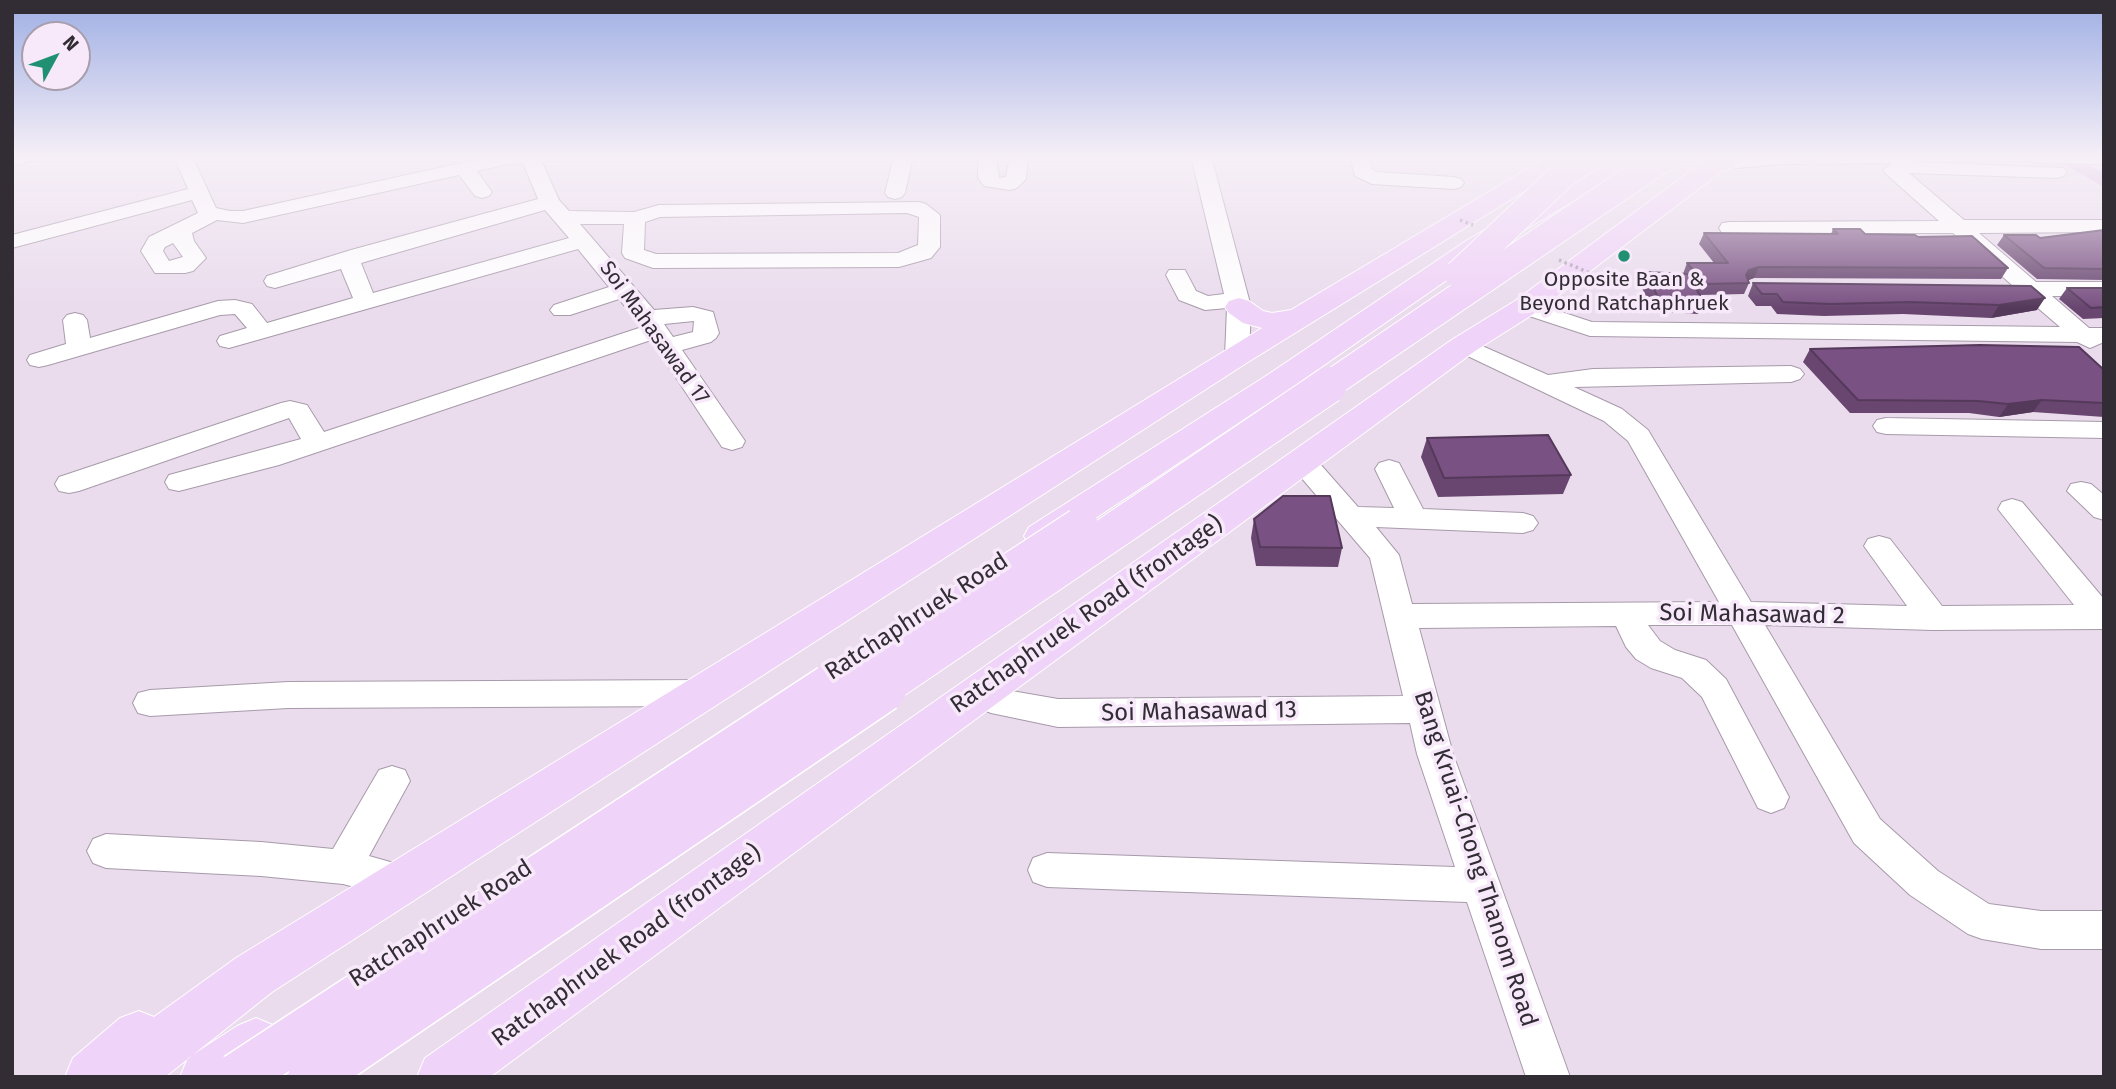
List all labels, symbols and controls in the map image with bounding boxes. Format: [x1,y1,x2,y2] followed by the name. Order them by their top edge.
[21,21,91,91] north arrow
[58,31,84,56] text: N
[1616,248,1632,264] marker: Opposite Baan & Beyond Ratchaphruek
[594,257,714,409] street label: Soi Mahasawad 17
[1519,267,1729,317] place label: Opposite Baan & Beyond Ratchaphruek
[945,510,1229,720] street label: Ratchaphruek Road (frontage)
[820,547,1014,687] street label: Ratchaphruek Road
[1659,599,1845,631] street label: Soi Mahasawad 2
[1407,687,1543,1031] street label: Bang Kruai-Chong Thanom Road
[1101,696,1297,728] street label: Soi Mahasawad 13
[487,839,767,1053] street label: Ratchaphruek Road (frontage)
[344,854,538,994] street label: Ratchaphruek Road

